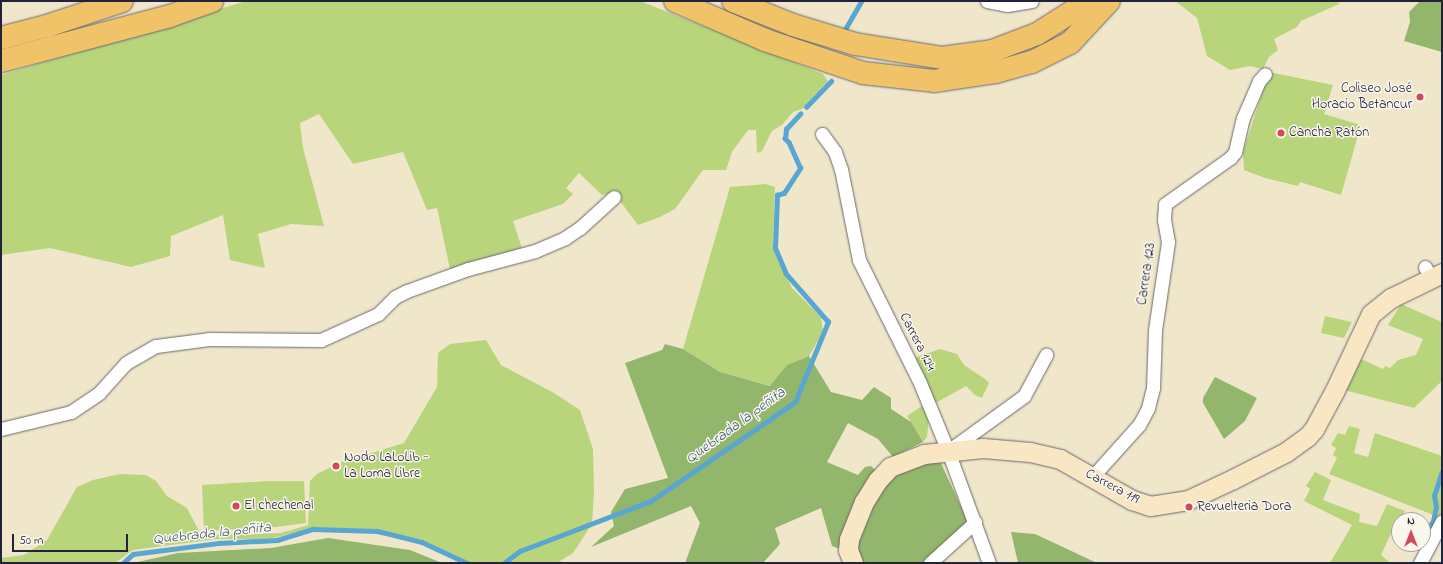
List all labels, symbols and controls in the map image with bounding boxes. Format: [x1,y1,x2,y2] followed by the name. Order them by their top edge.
[1312,81,1412,114] place label: Coliseo José Horacio Betancur
[1415,92,1425,102] marker: Coliseo José Horacio Betancur
[1289,125,1369,141] place label: Cancha Ratón
[1276,128,1286,138] marker: Cancha Ratón
[1134,242,1160,306] street label: Carrera 123
[895,310,939,374] street label: Carrera 124
[683,384,789,468] water label: Quebrada la peñita
[344,450,428,482] place label: Nodo LaLoLib - La Loma Libre
[331,461,341,471] marker: Nodo LaLoLib - La Loma Libre
[1082,466,1142,508] street label: Carrera 119
[244,498,313,514] place label: El chechenal
[1197,499,1291,515] place label: Revuelteria Dora
[231,501,241,511] marker: El chechenal
[1184,502,1194,512] marker: Revuelteria Dora
[1391,512,1431,552] north arrow
[1407,513,1415,529] text: N
[152,519,272,549] water label: Quebrada la peñita
[14,526,130,552] scale bar
[19,532,43,550] text: 50 m

